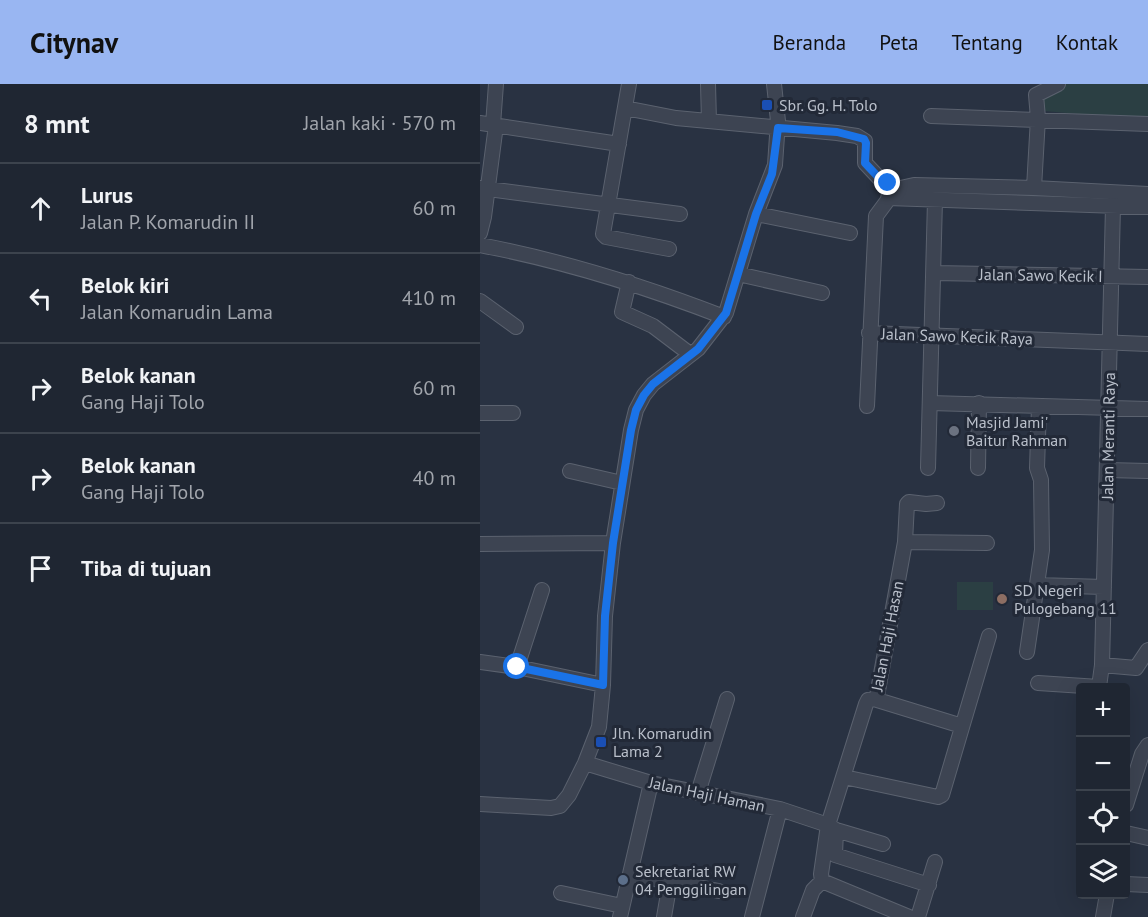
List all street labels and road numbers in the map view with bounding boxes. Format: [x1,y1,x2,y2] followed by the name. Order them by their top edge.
[978,264,1103,286] street label: Jalan Sawo Kecik I
[880,323,1033,349] street label: Jalan Sawo Kecik Raya
[1097,372,1119,501] street label: Jalan Meranti Raya
[866,579,907,694] street label: Jalan Haji Hasan
[646,772,767,816] street label: Jalan Haji Haman

